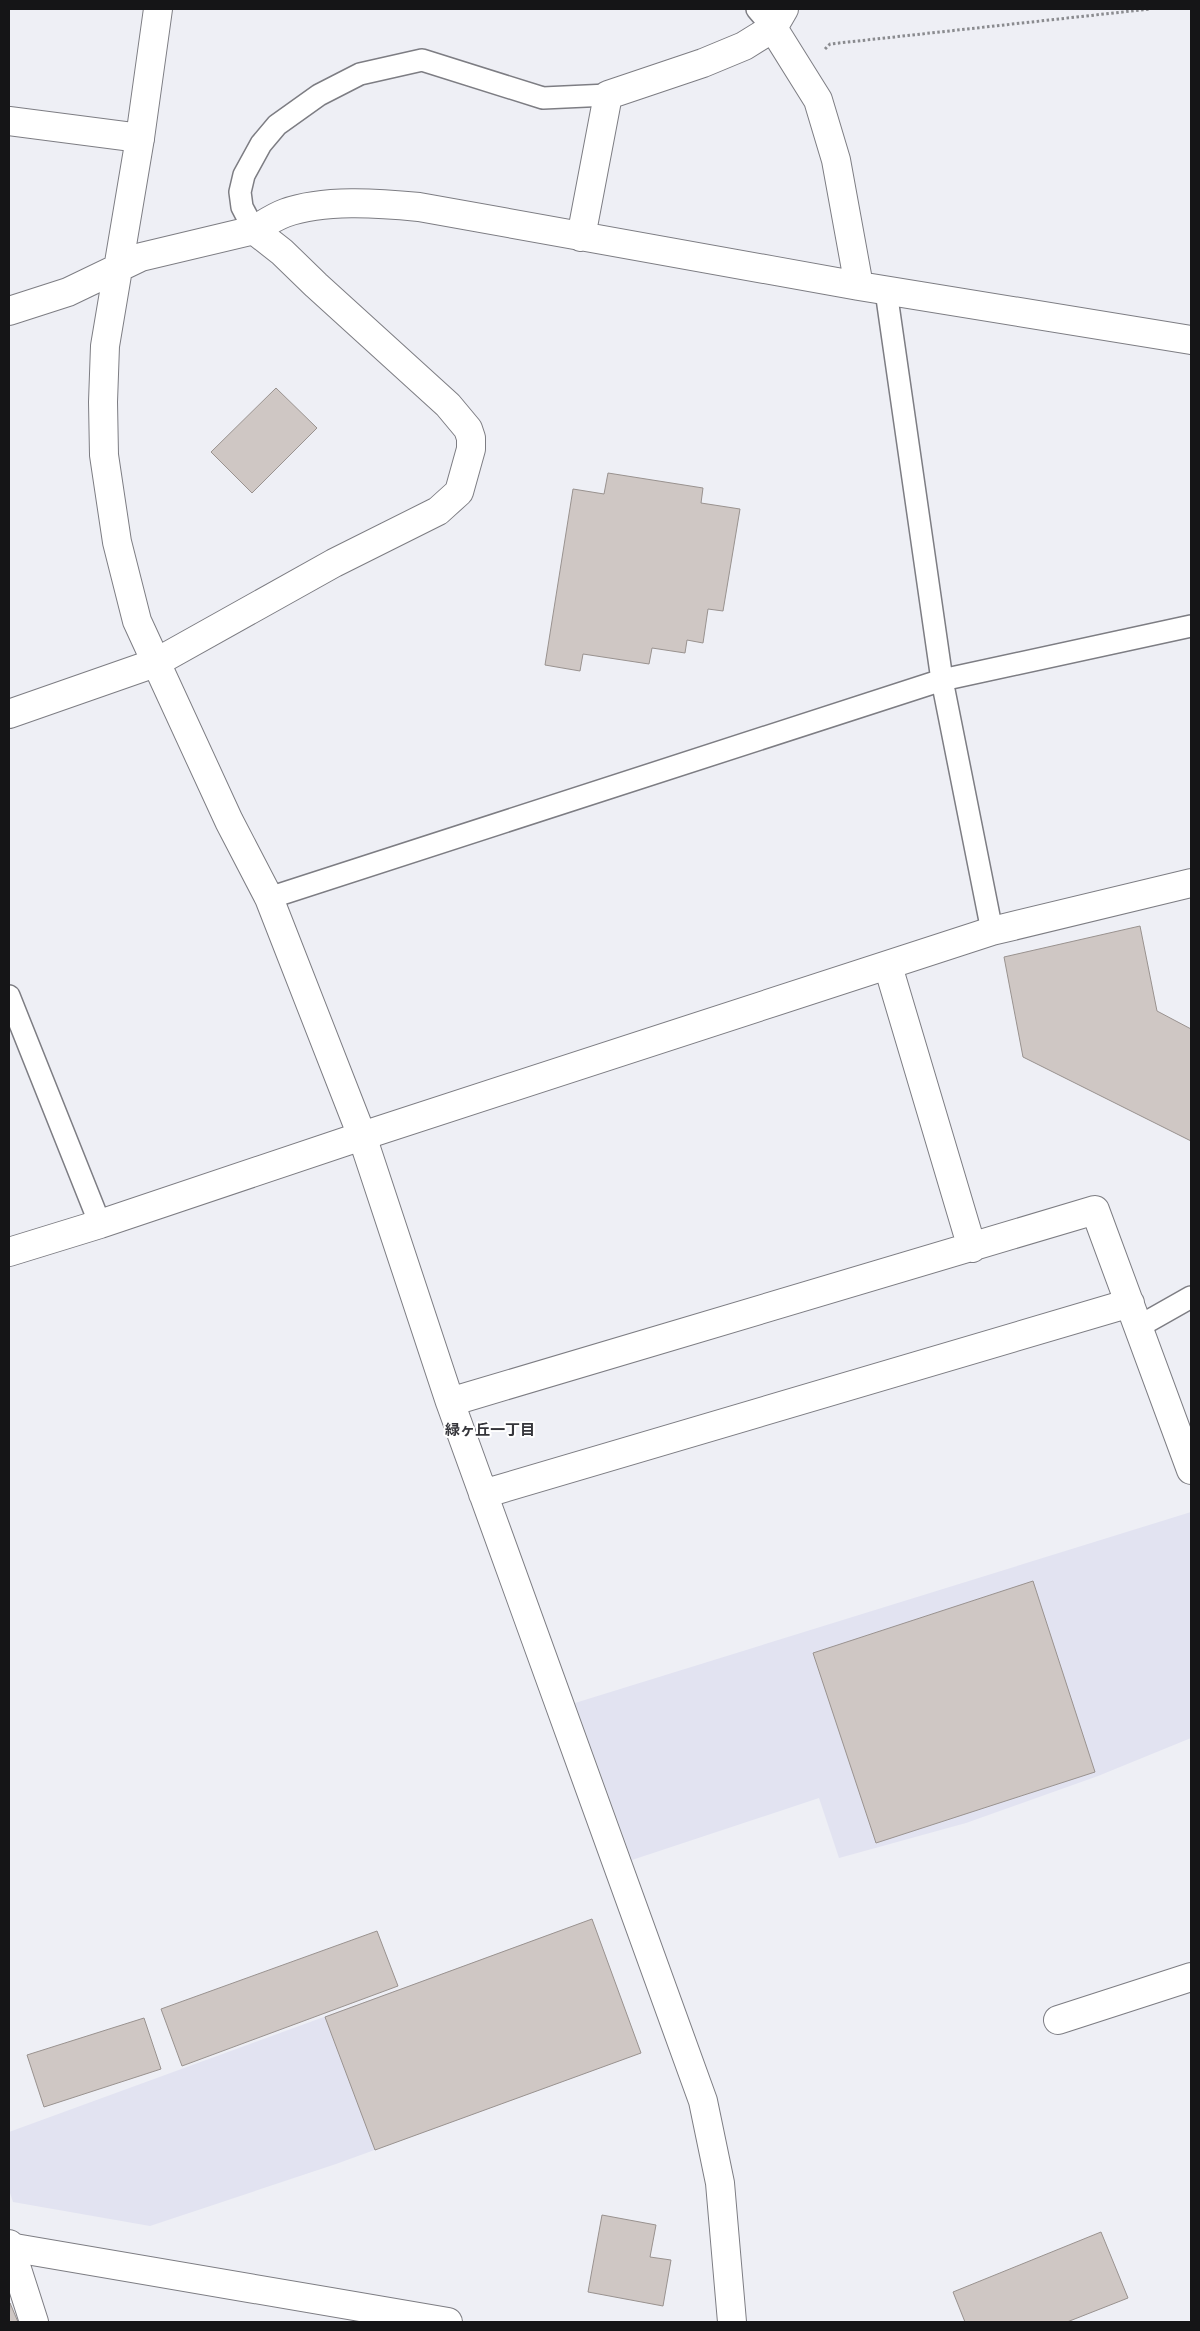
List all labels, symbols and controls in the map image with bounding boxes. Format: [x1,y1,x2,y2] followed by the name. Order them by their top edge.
[445,1420,535,1439] district label: 緑ヶ丘一丁目

